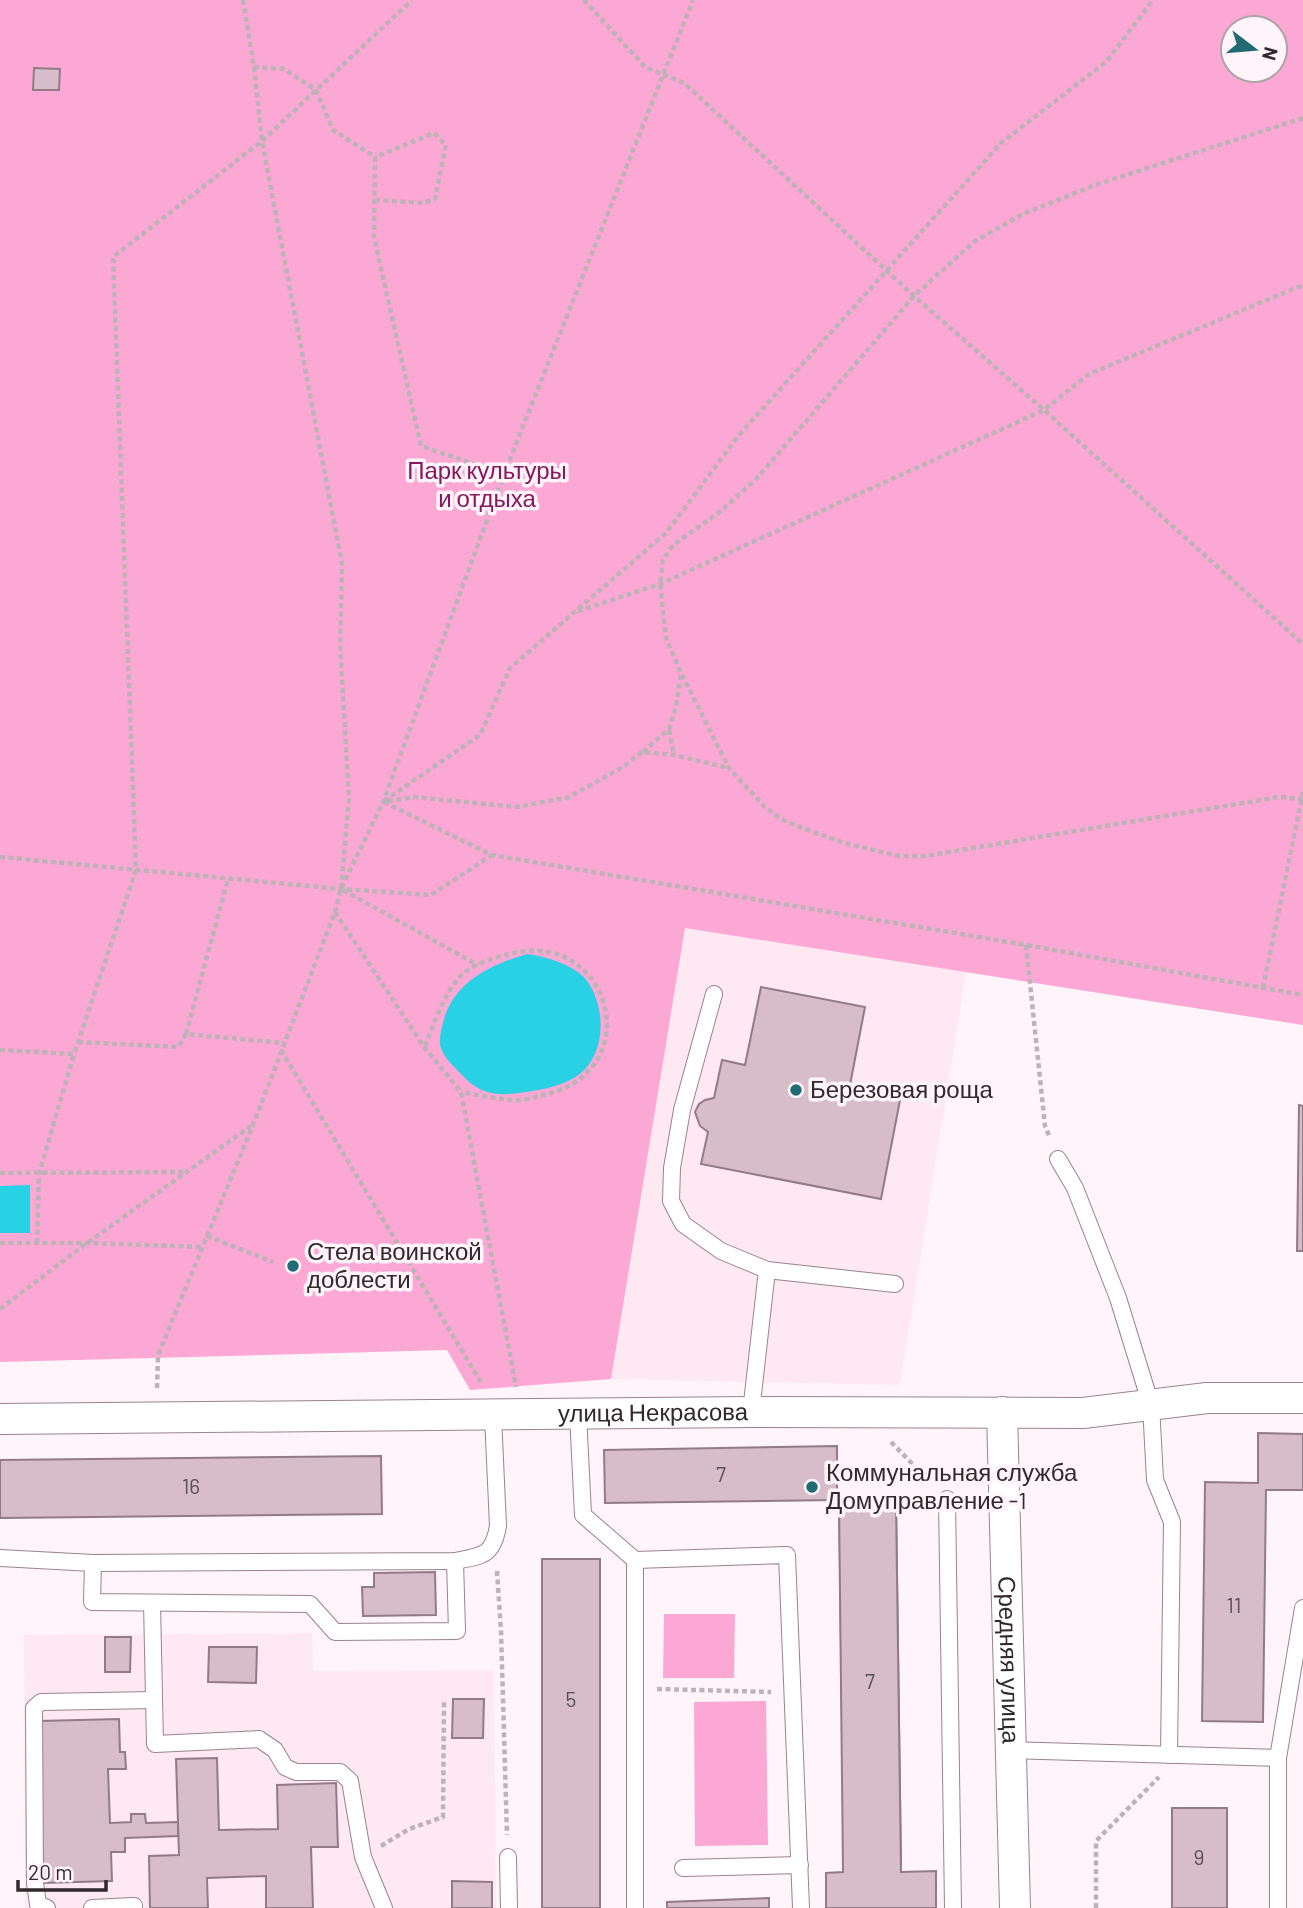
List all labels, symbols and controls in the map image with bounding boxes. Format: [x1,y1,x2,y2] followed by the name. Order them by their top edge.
[1219,14,1289,84] north arrow
[1258,45,1284,63] text: N
[407,455,567,512] park label: Парк культуры и отдыха
[810,1074,993,1103] place label: Березовая роща
[788,1082,804,1098] marker: Березовая роща
[307,1236,482,1293] place label: Стела воинской доблести
[285,1258,301,1274] marker: Стела воинской доблести
[558,1396,749,1427] street label: улица Некрасова
[826,1457,1078,1514] place label: Коммунальная служба Домуправление -1
[716,1461,726,1486] house number: 7
[182,1473,200,1498] house number: 16
[804,1479,820,1495] marker: Коммунальная служба Домуправление -1
[993,1576,1027,1745] street label: Средняя улица
[1227,1592,1241,1617] house number: 11
[865,1668,875,1693] house number: 7
[566,1686,576,1711] house number: 5
[1194,1844,1204,1869] house number: 9
[18,1848,105,1892] scale bar
[28,1859,73,1884] text: 20 m

